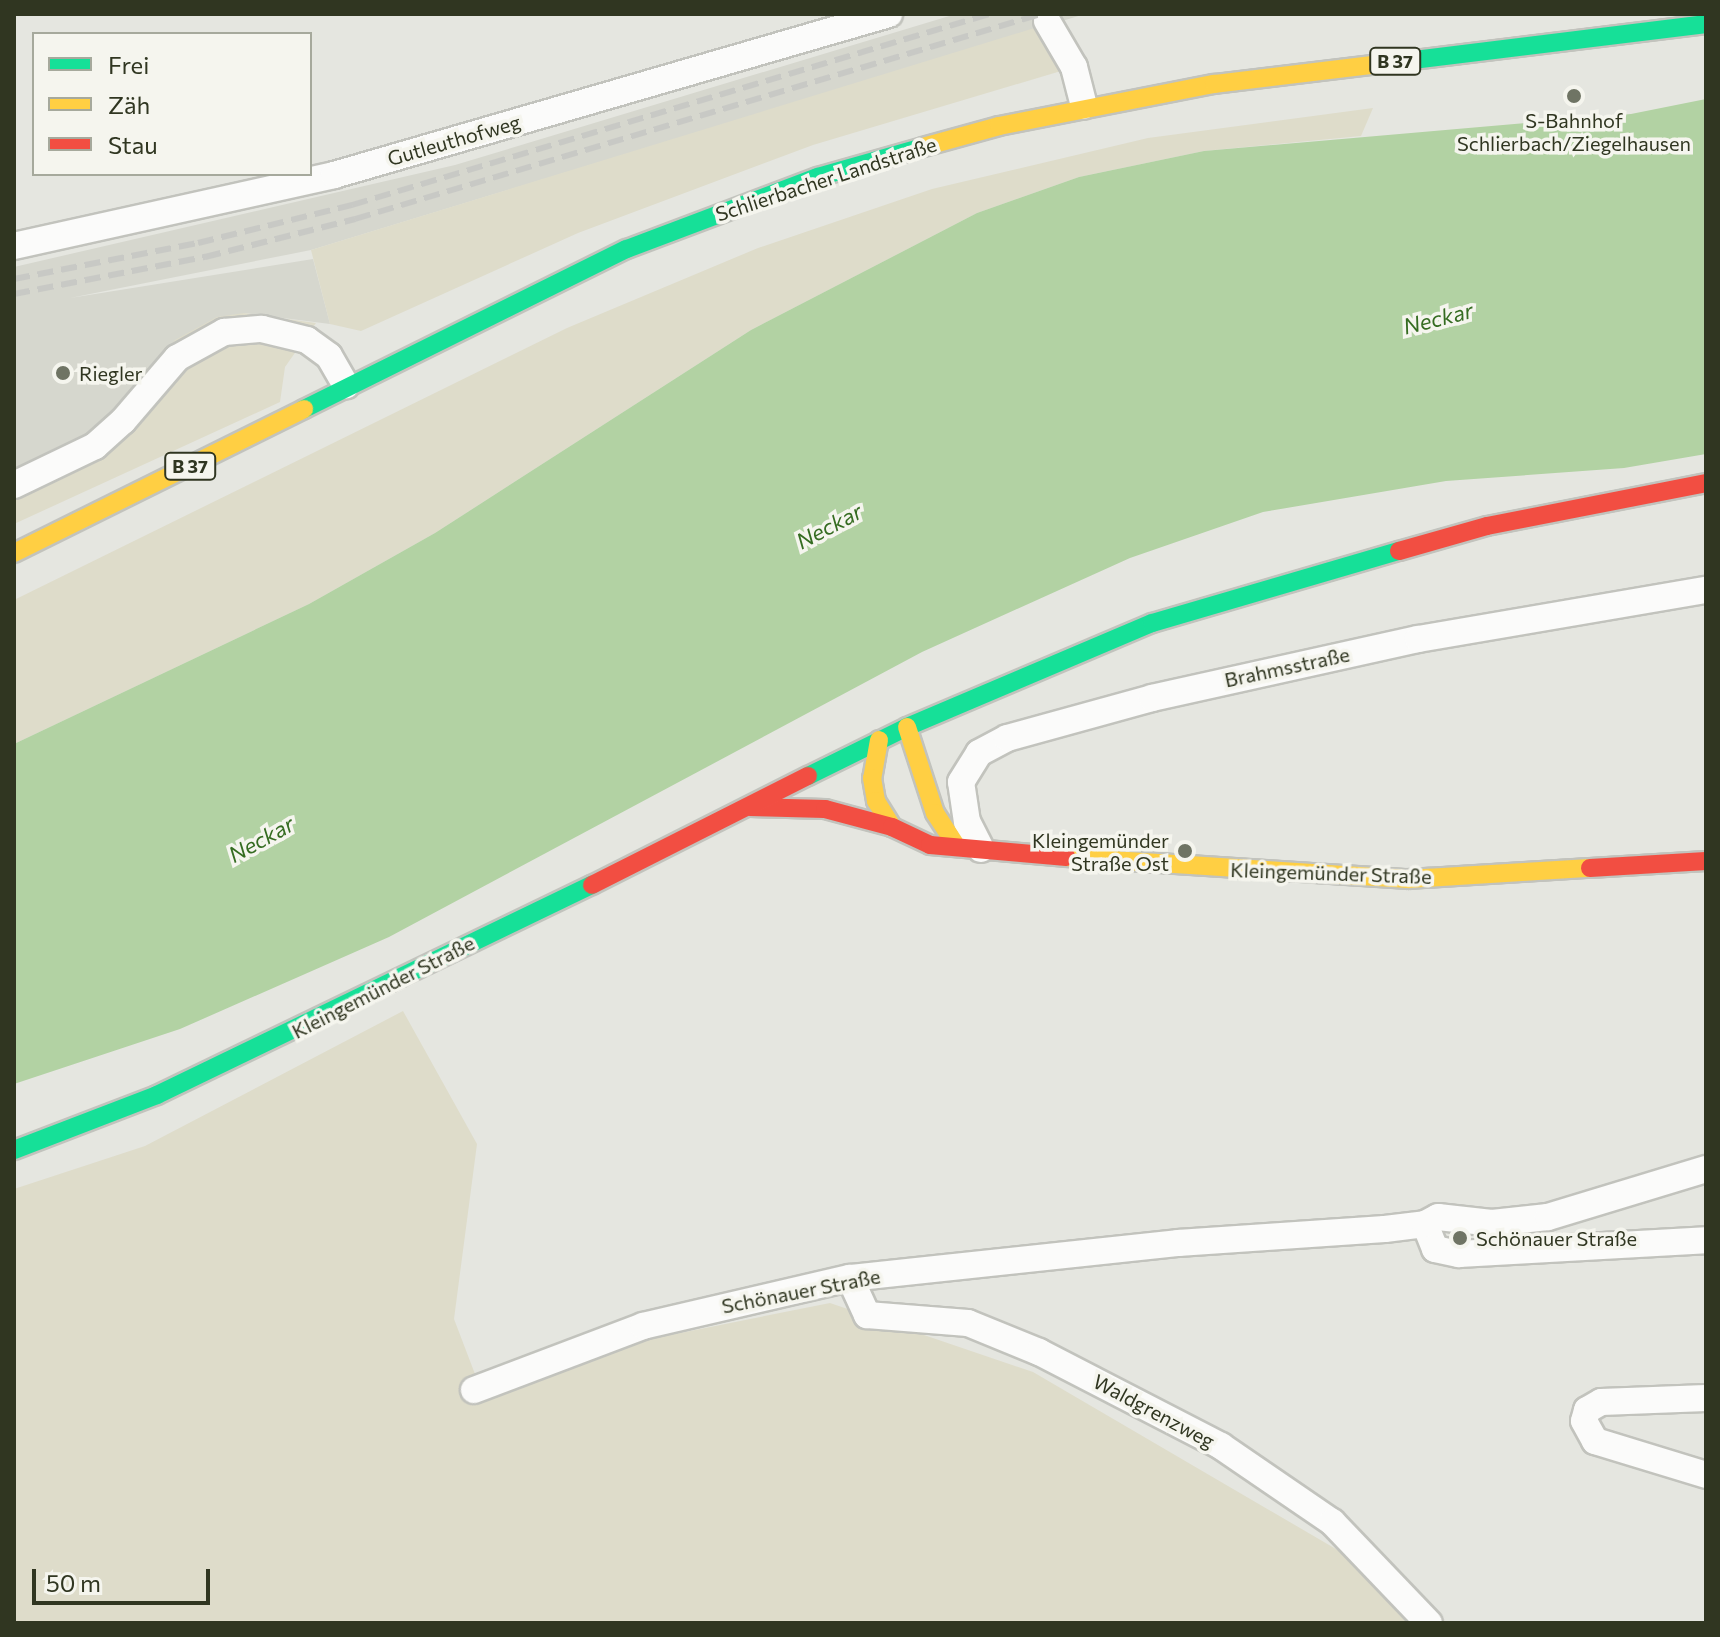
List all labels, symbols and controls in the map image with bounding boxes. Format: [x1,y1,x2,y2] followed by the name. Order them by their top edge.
[32,32,312,176] legend
[1369,47,1421,75] road number: B 37
[108,50,149,79] text: Frei
[1565,87,1583,105] marker: S-Bahnhof Schlierbach/Ziegelhausen
[108,90,150,119] text: Zäh
[1457,108,1691,155] place label: S-Bahnhof Schlierbach/Ziegelhausen
[385,110,523,170] street label: Gutleuthofweg
[108,130,158,159] text: Stau
[712,132,940,226] street label: Schlierbacher Landstraße
[1400,297,1476,339] water label: Neckar
[79,361,143,385] place label: Riegler
[54,364,72,382] marker: Riegler
[164,452,216,480] road number: B 37
[791,498,867,554] water label: Neckar
[1222,642,1352,692] street label: Brahmsstraße
[223,810,299,868] water label: Neckar
[1032,828,1169,875] place label: Kleingemünder Straße Ost
[1176,842,1194,860] marker: Kleingemünder Straße Ost
[1230,857,1432,889] street label: Kleingemünder Straße
[288,931,478,1043] street label: Kleingemünder Straße
[1476,1226,1637,1250] place label: Schönauer Straße
[1451,1229,1469,1247] marker: Schönauer Straße
[720,1264,882,1318] street label: Schönauer Straße
[1089,1369,1219,1453] street label: Waldgrenzweg
[36,1553,214,1603] scale bar
[46,1568,101,1597] text: 50 m

